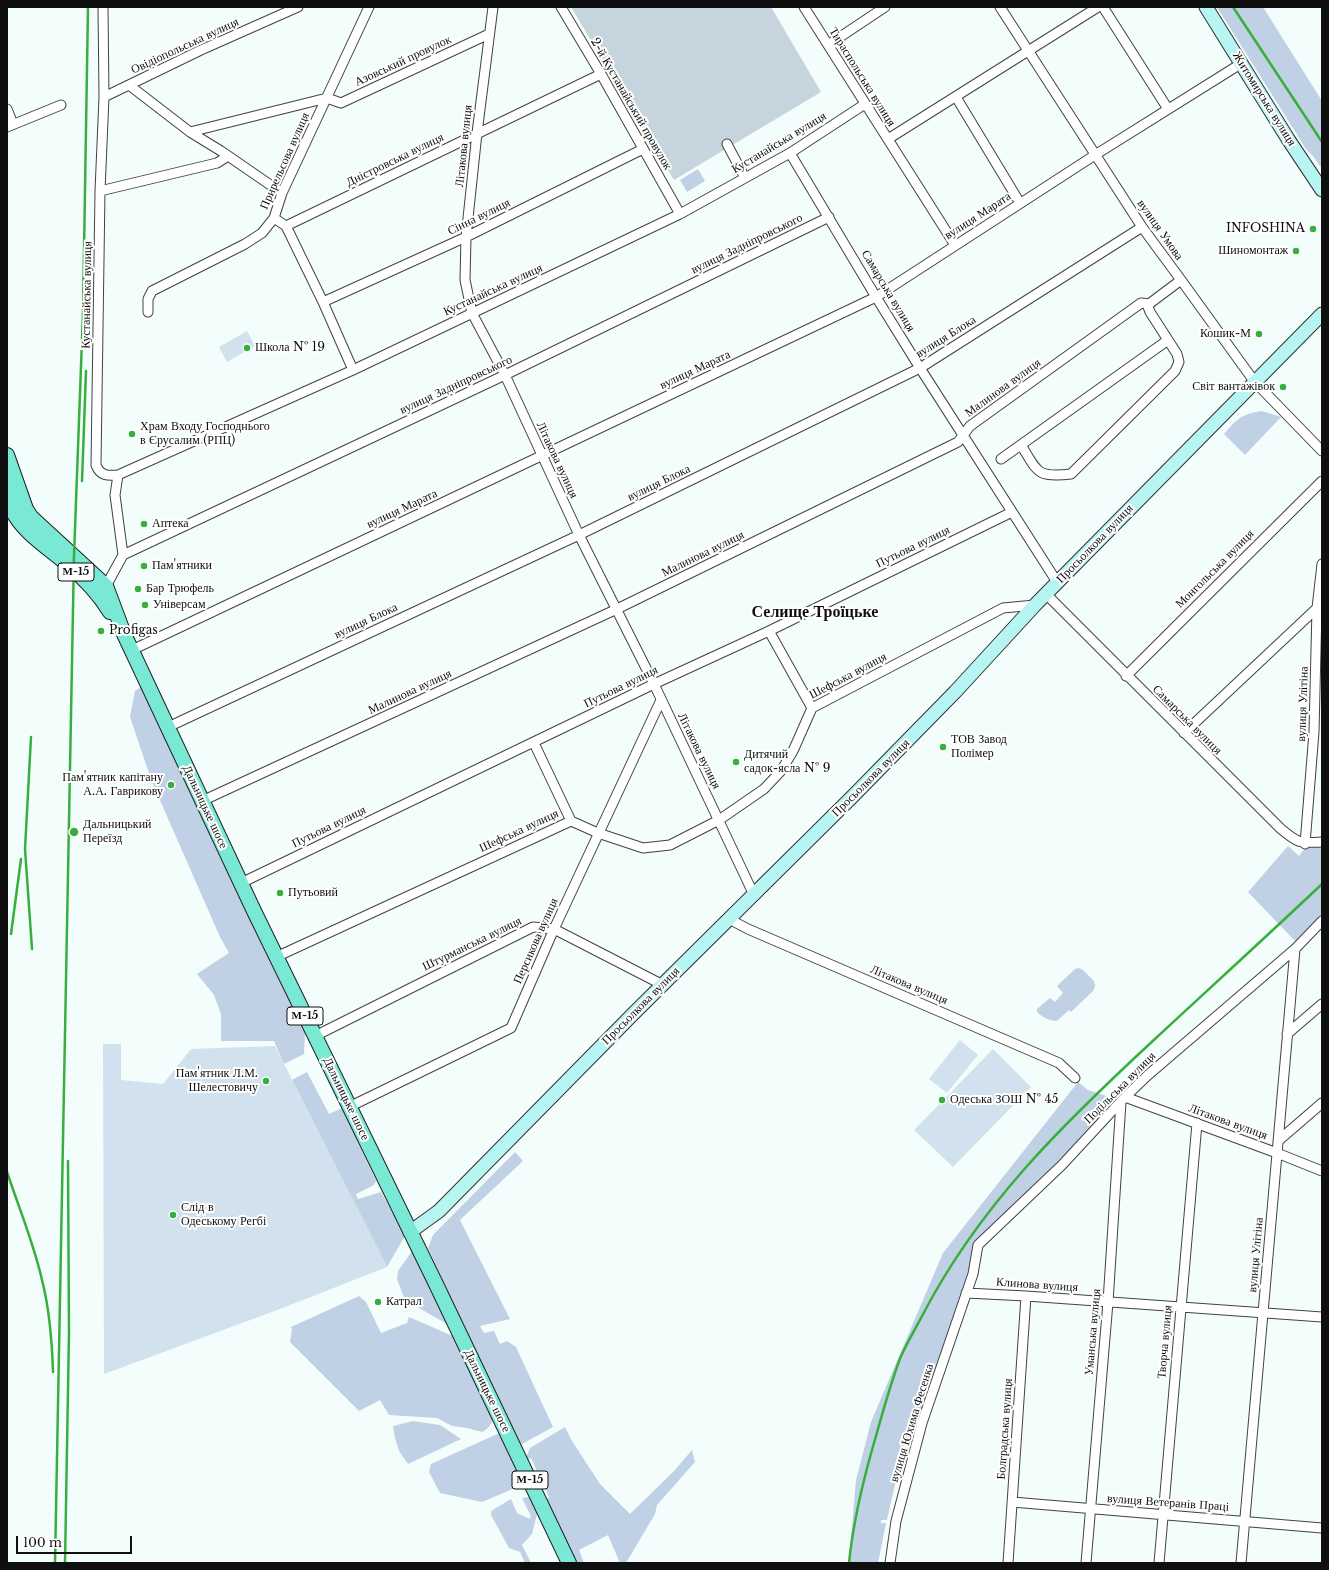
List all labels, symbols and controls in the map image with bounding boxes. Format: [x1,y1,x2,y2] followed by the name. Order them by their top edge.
[129,15,241,77] street label: Овідіопольська вулиця
[826,25,898,129] street label: Тираспольська вулиця
[352,32,454,90] street label: Азовський провулок
[587,35,675,173] street label: 2-й Кустанайський провулок
[1229,49,1299,149] street label: Житомирська вулиця
[453,104,475,188] street label: Літакова вулиця
[729,109,829,177] street label: Кустанайська вулиця
[257,110,313,212] street label: Прирельсова вулиця
[344,130,446,190] street label: Дністровська вулиця
[942,189,1014,243] street label: вулиця Марата
[445,196,513,238] street label: Сінна вулиця
[1134,197,1186,263] street label: вулиця Умова
[689,211,805,277] street label: вулиця Задніпровського
[1226,222,1305,236] place label: INFOSHINA
[1308,224,1318,234] marker: INFOSHINA
[79,241,95,349] street label: Кустанайська вулиця
[1218,244,1288,258] place label: Шиномонтаж
[1291,246,1301,256] marker: Шиномонтаж
[858,248,918,334] street label: Самарська вулиця
[441,261,545,319] street label: Кустанайська вулиця
[913,313,979,361] street label: вулиця Блока
[1200,327,1251,341] place label: Кошик-М
[1254,329,1264,339] marker: Кошик-М
[255,341,325,355] place label: Школа № 19
[242,343,252,353] marker: Школа № 19
[657,347,733,393] street label: вулиця Марата
[397,353,515,417] street label: вулиця Задніпровського
[962,356,1044,420] street label: Малинова вулиця
[1192,380,1275,394] place label: Світ вантажівок
[1278,382,1288,392] marker: Світ вантажівок
[533,419,581,501] street label: Літакова вулиця
[140,420,270,448] place label: Храм Входу Господнього в Єрусалим (РПЦ)
[127,429,137,439] marker: Храм Входу Господнього в Єрусалим (РПЦ)
[625,462,693,504] street label: вулиця Блока
[364,486,440,532] street label: вулиця Марата
[1054,502,1136,586] street label: Просьолкова вулиця
[152,517,189,531] place label: Аптека
[139,519,149,529] marker: Аптека
[874,523,952,571] street label: Путьова вулиця
[1173,527,1257,611] street label: Монгольська вулиця
[659,528,747,580] street label: Малинова вулиця
[152,559,212,573] place label: Пам'ятники
[139,561,149,571] marker: Пам'ятники
[58,563,94,581] road number: М-15
[146,582,214,596] place label: Бар Трюфель
[133,584,143,594] marker: Бар Трюфель
[153,598,206,612] place label: Універсам
[140,600,150,610] marker: Універсам
[332,600,400,642] street label: вулиця Блока
[752,602,878,622] district label: Селище Троїцьке
[109,624,158,638] place label: Profigas
[96,626,106,636] marker: Profigas
[807,650,889,702] street label: Шефська вулиця
[582,663,660,711] street label: Путьова вулиця
[366,666,454,718] street label: Малинова вулиця
[1294,666,1312,742] street label: вулиця Улітіна
[1149,682,1225,758] street label: Самарська вулиця
[674,711,724,791] street label: Літакова вулиця
[951,733,1007,761] place label: ТОВ Завод Полімер
[829,736,913,820] street label: Просьолкова вулиця
[938,742,948,752] marker: ТОВ Завод Полімер
[744,748,830,776] place label: Дитячий садок-ясла № 9
[731,757,741,767] marker: Дитячий садок-ясла № 9
[179,763,231,851] street label: Дальницьке шосе
[62,771,163,799] place label: Пам'ятник капітану А.А. Гаврикову
[166,780,176,790] marker: Пам'ятник капітану А.А. Гаврикову
[290,803,368,851] street label: Путьова вулиця
[477,806,561,856] street label: Шефська вулиця
[83,818,151,846] place label: Дальницький Переїзд
[68,826,80,838] marker: Дальницький Переїзд
[288,886,338,900] place label: Путьовий
[275,888,285,898] marker: Путьовий
[511,896,561,986] street label: Персикова вулиця
[420,914,524,974] street label: Штурманська вулиця
[868,962,950,1008] street label: Літакова вулиця
[599,964,683,1048] street label: Просьолкова вулиця
[287,1007,323,1025] road number: М-15
[1081,1049,1159,1127] street label: Подільська вулиця
[320,1055,372,1143] street label: Дальницьке шосе
[176,1067,258,1095] place label: Пам'ятник Л.М. Шелестовичу
[261,1076,271,1086] marker: Пам'ятник Л.М. Шелестовичу
[950,1093,1058,1107] place label: Одеська ЗОШ № 45
[937,1095,947,1105] marker: Одеська ЗОШ № 45
[1187,1101,1269,1143] street label: Літакова вулиця
[181,1201,266,1229] place label: Слід в Одеському Регбі
[168,1210,178,1220] marker: Слід в Одеському Регбі
[1246,1217,1266,1293] street label: вулиця Улітіна
[996,1275,1078,1295] street label: Клинова вулиця
[1082,1288,1104,1376] street label: Уманська вулиця
[386,1295,422,1309] place label: Катрал
[373,1297,383,1307] marker: Катрал
[1155,1305,1175,1379] street label: Творча вулиця
[461,1347,513,1435] street label: Дальницьке шосе
[887,1362,937,1484] street label: вулиця Юхима Фесенка
[994,1378,1016,1480] street label: Болградська вулиця
[512,1471,548,1489] road number: М-15
[1106,1492,1230,1514] street label: вулиця Ветеранів Праці
[18,1528,134,1554] scale bar
[23,1535,62,1550] text: 100 m

